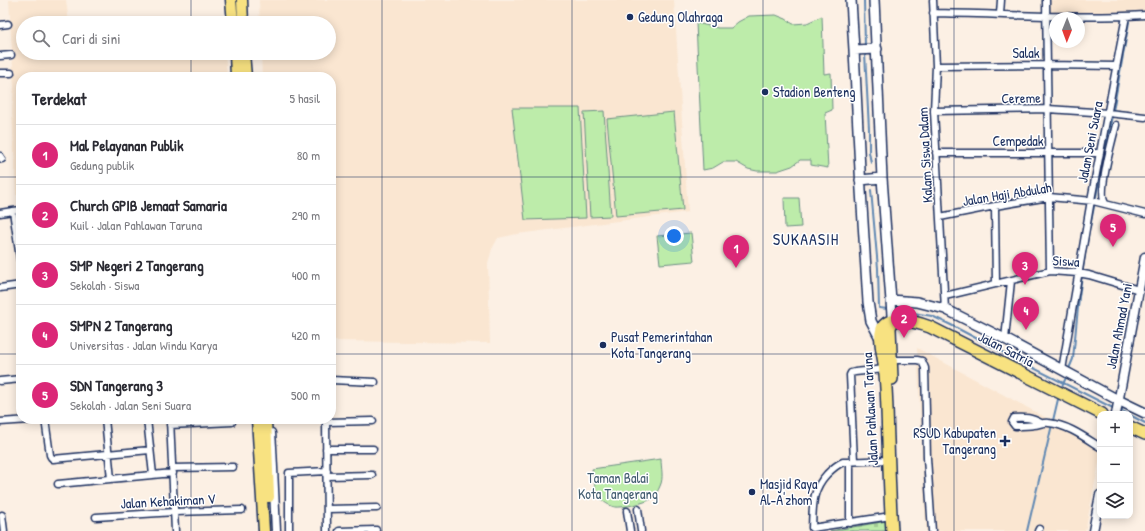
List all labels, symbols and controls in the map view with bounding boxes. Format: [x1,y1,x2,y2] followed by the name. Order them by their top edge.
[638,7,723,27] place label: Gedung Olahraga
[625,12,635,22] marker: Gedung Olahraga
[1049,12,1085,48] north arrow
[16,16,336,60] search box
[30,27,52,49] icon: search
[62,28,121,49] text: Cari di sini
[1013,43,1040,62] street label: Salak
[773,82,855,102] place label: Stadion Benteng
[32,87,86,110] text: Terdekat
[760,87,770,97] marker: Stadion Benteng
[1001,88,1041,107] street label: Cereme
[290,89,320,107] text: 5 hasil
[1072,99,1107,184] street label: Jalan Seni Suara
[913,107,936,203] street label: Kalam Siswa Dalam
[992,131,1044,151] street label: Cempedak
[70,135,183,156] text: Mal Pelayanan Publik
[43,146,47,164] text: 1
[297,146,320,164] text: 80 m
[70,156,134,174] text: Gedung publik
[961,177,1053,211] street label: Jalan Haji Abdulah
[70,195,227,216] text: Church GPIB Jemaat Samaria
[42,206,48,224] text: 2
[291,206,320,224] text: 290 m
[1100,214,1126,247] pin: 5
[70,216,202,234] text: Kuil · Jalan Pahlawan Taruna
[664,226,684,246] your location
[773,228,839,250] district label: SUKAASIH
[723,235,749,268] pin: 1
[1052,250,1080,271] street label: Siswa
[1012,252,1038,285] pin: 3
[70,255,204,276] text: SMP Negeri 2 Tangerang
[42,266,48,284] text: 3
[292,266,320,284] text: 400 m
[70,276,139,294] text: Sekolah · Siswa
[1101,281,1136,370] street label: Jalan Ahmad Yani
[1013,297,1039,330] pin: 4
[891,305,917,338] pin: 2
[70,315,172,336] text: SMPN 2 Tangerang
[43,326,47,344] text: 4
[291,326,320,344] text: 420 m
[975,326,1038,371] street label: Jalan Satria
[611,327,713,363] place label: Pusat Pemerintahan Kota Tangerang
[70,336,217,354] text: Universitas · Jalan Windu Karya
[598,340,608,350] marker: Pusat Pemerintahan Kota Tangerang
[857,352,882,466] street label: Jalan Pahlawan Taruna
[70,375,163,396] text: SDN Tangerang 3
[42,386,48,404] text: 5
[291,386,320,404] text: 500 m
[70,396,191,414] text: Sekolah · Jalan Seni Suara
[1097,411,1133,519] map controls
[1097,411,1133,447] button: +
[913,423,996,459] place label: RSUD Kabupaten Tangerang
[999,435,1011,447] marker: RSUD Kabupaten Tangerang
[1097,447,1133,483] button: −
[578,468,658,504] park label: Taman Balai Kota Tangerang
[760,474,818,509] place label: Masjid Raya Al-A'zhom
[1097,483,1133,519] button: layers
[747,487,757,497] marker: Masjid Raya Al-A'zhom
[120,489,216,512] street label: Jalan Kehakiman V

